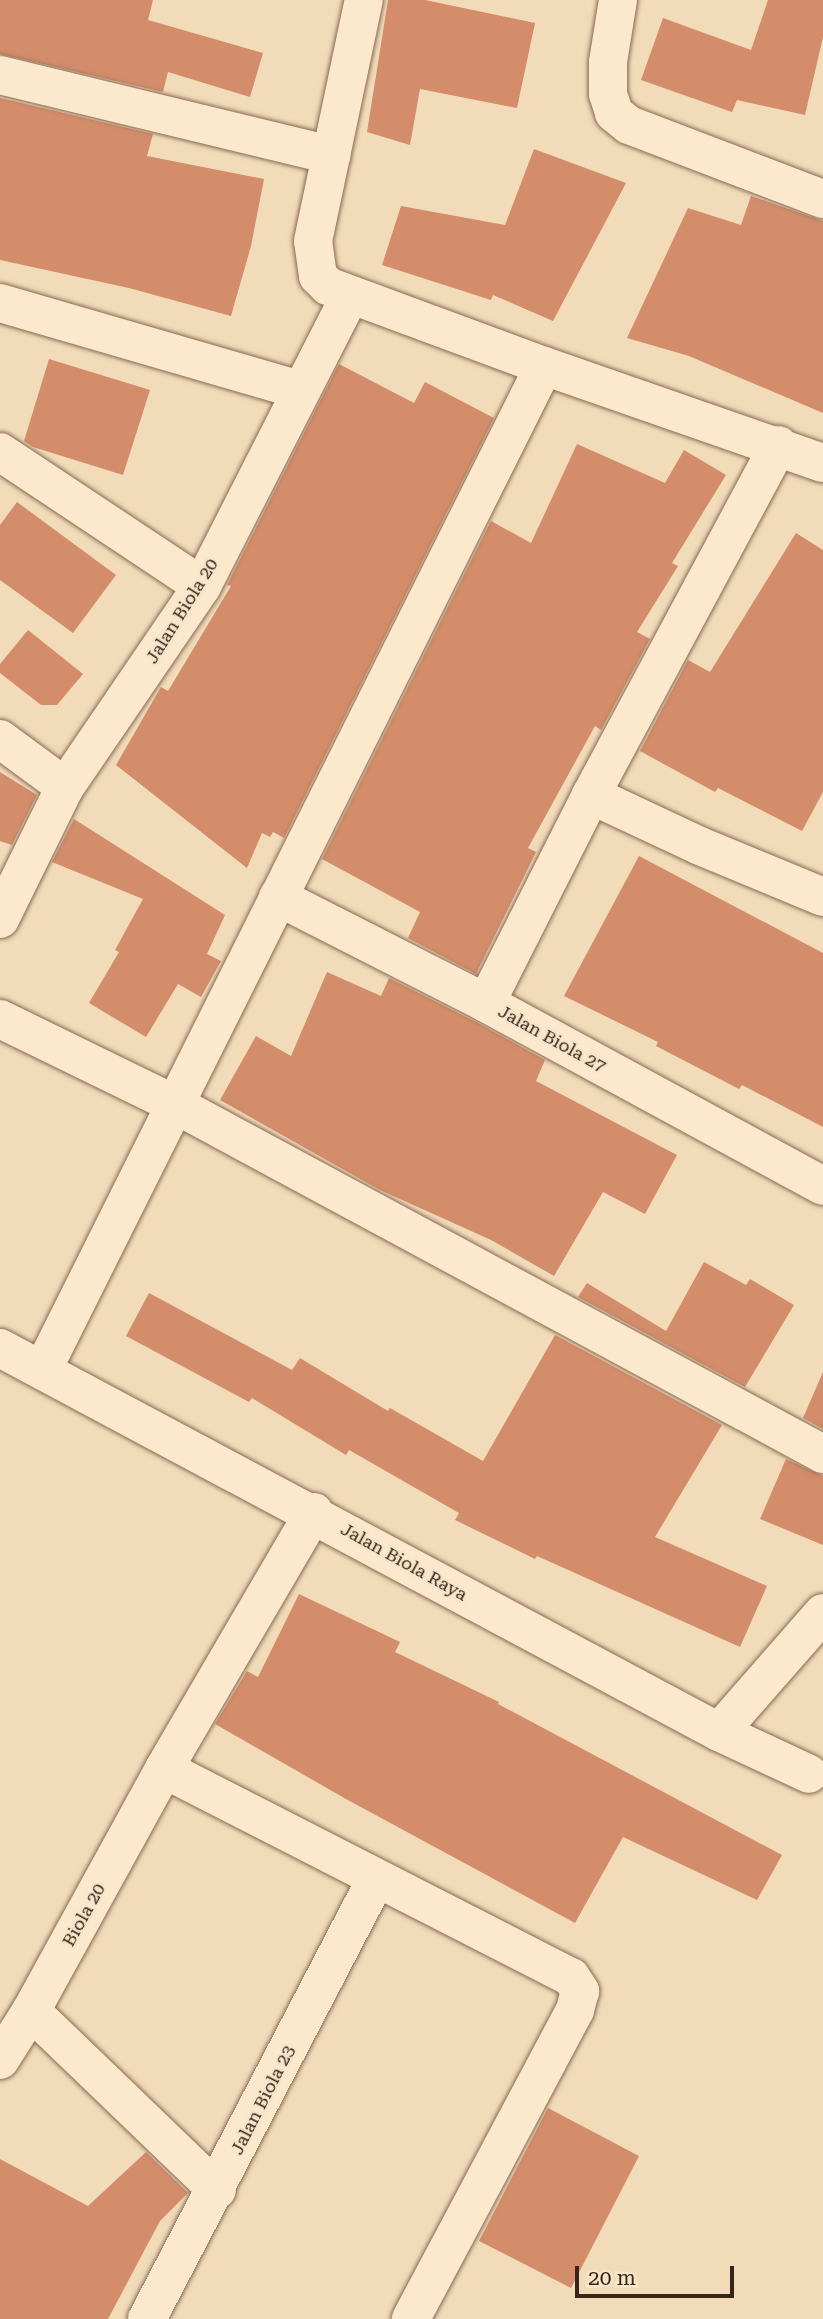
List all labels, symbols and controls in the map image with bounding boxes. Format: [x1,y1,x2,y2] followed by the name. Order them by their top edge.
[141,554,223,668] street label: Jalan Biola 20
[494,1001,610,1077] street label: Jalan Biola 27
[337,1518,471,1606] street label: Jalan Biola Raya
[58,1880,110,1950] street label: Biola 20
[226,2042,300,2158] street label: Jalan Biola 23
[578,2252,737,2296] scale bar
[588,2266,636,2290] text: 20 m

